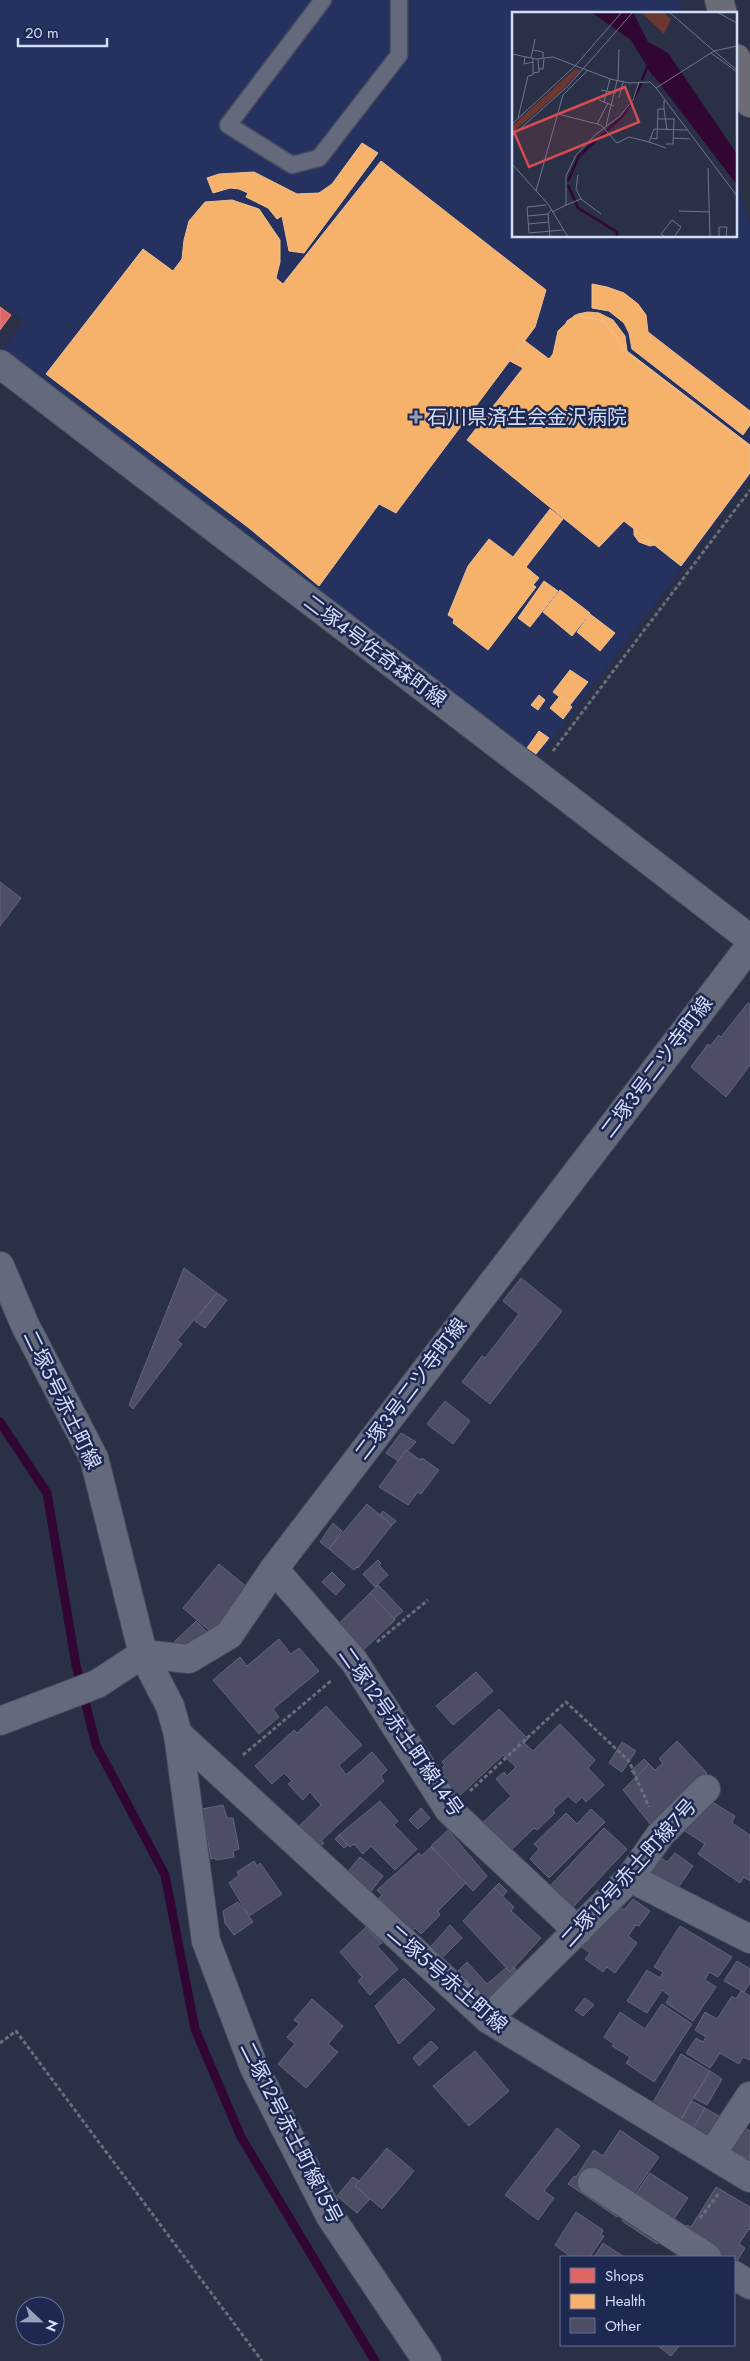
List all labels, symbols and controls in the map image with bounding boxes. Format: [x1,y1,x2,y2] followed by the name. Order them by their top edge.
[512,12,738,238] inset map
[18,15,106,47] scale bar
[25,22,59,44] text: 20 m
[427,403,627,432] place label: 石川県済生会金沢病院
[409,410,423,424] marker: 石川県済生会金沢病院
[298,588,452,714] street label: 二塚4号佐奇森町線
[594,990,720,1144] street label: 二塚3号二ツ寺町線
[348,1312,474,1466] street label: 二塚3号二ツ寺町線
[16,1326,108,1474] street label: 二塚5号赤土町線
[331,1641,471,1823] street label: 二塚12号赤土町線14号
[554,1792,704,1954] street label: 二塚12号赤土町線7号
[380,1918,514,2040] street label: 二塚5号赤土町線
[233,2037,349,2229] street label: 二塚12号赤土町線15号
[560,2256,735,2346] legend
[605,2265,644,2287] text: Shops
[605,2290,646,2312] text: Health
[15,2296,65,2346] north arrow
[605,2315,642,2337] text: Other
[41,2317,63,2335] text: N

